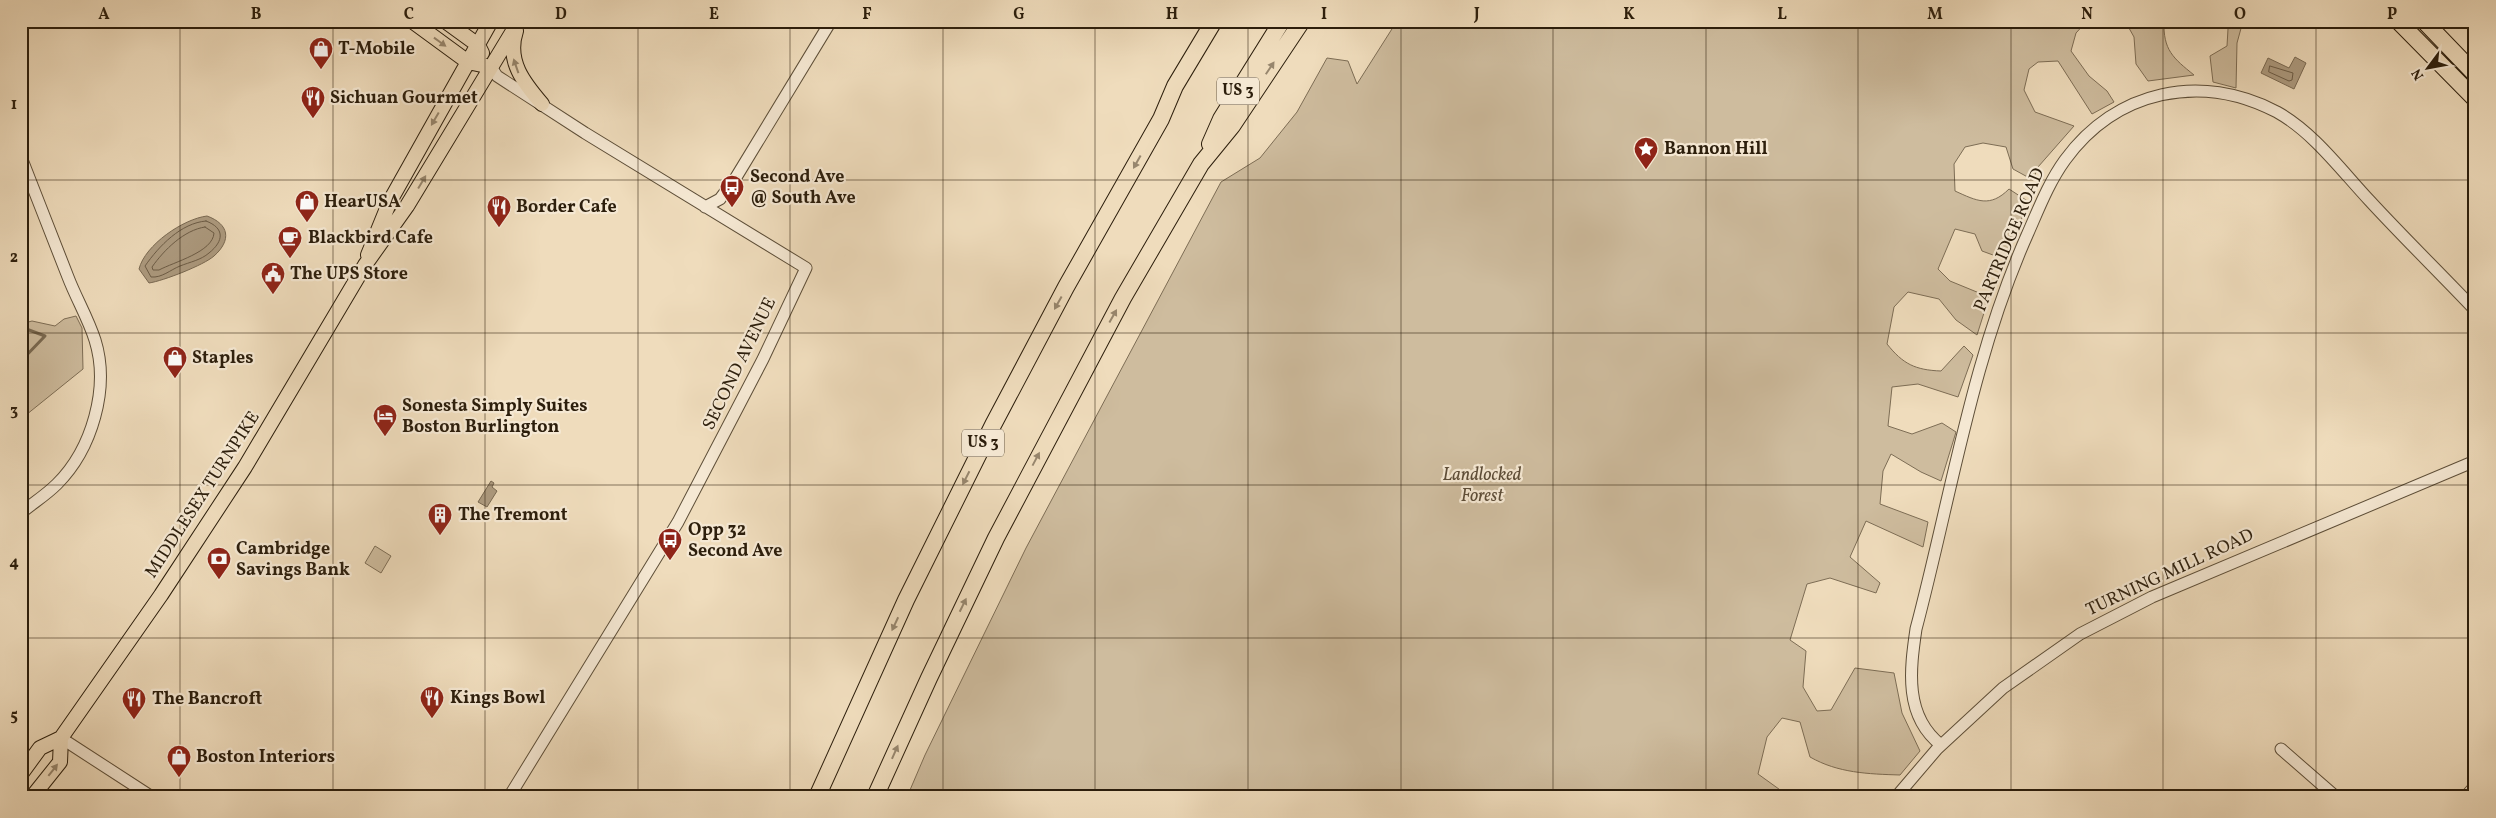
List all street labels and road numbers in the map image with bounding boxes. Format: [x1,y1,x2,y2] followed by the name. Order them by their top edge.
[1217,78,1259,104] road number: US 3
[1968,164,2052,316] street label: PARTRIDGE ROAD
[697,293,783,435] street label: SECOND AVENUE
[140,407,267,583] street label: MIDDLESEX TURNPIKE
[962,429,1004,456] road number: US 3
[2082,523,2258,623] street label: TURNING MILL ROAD

